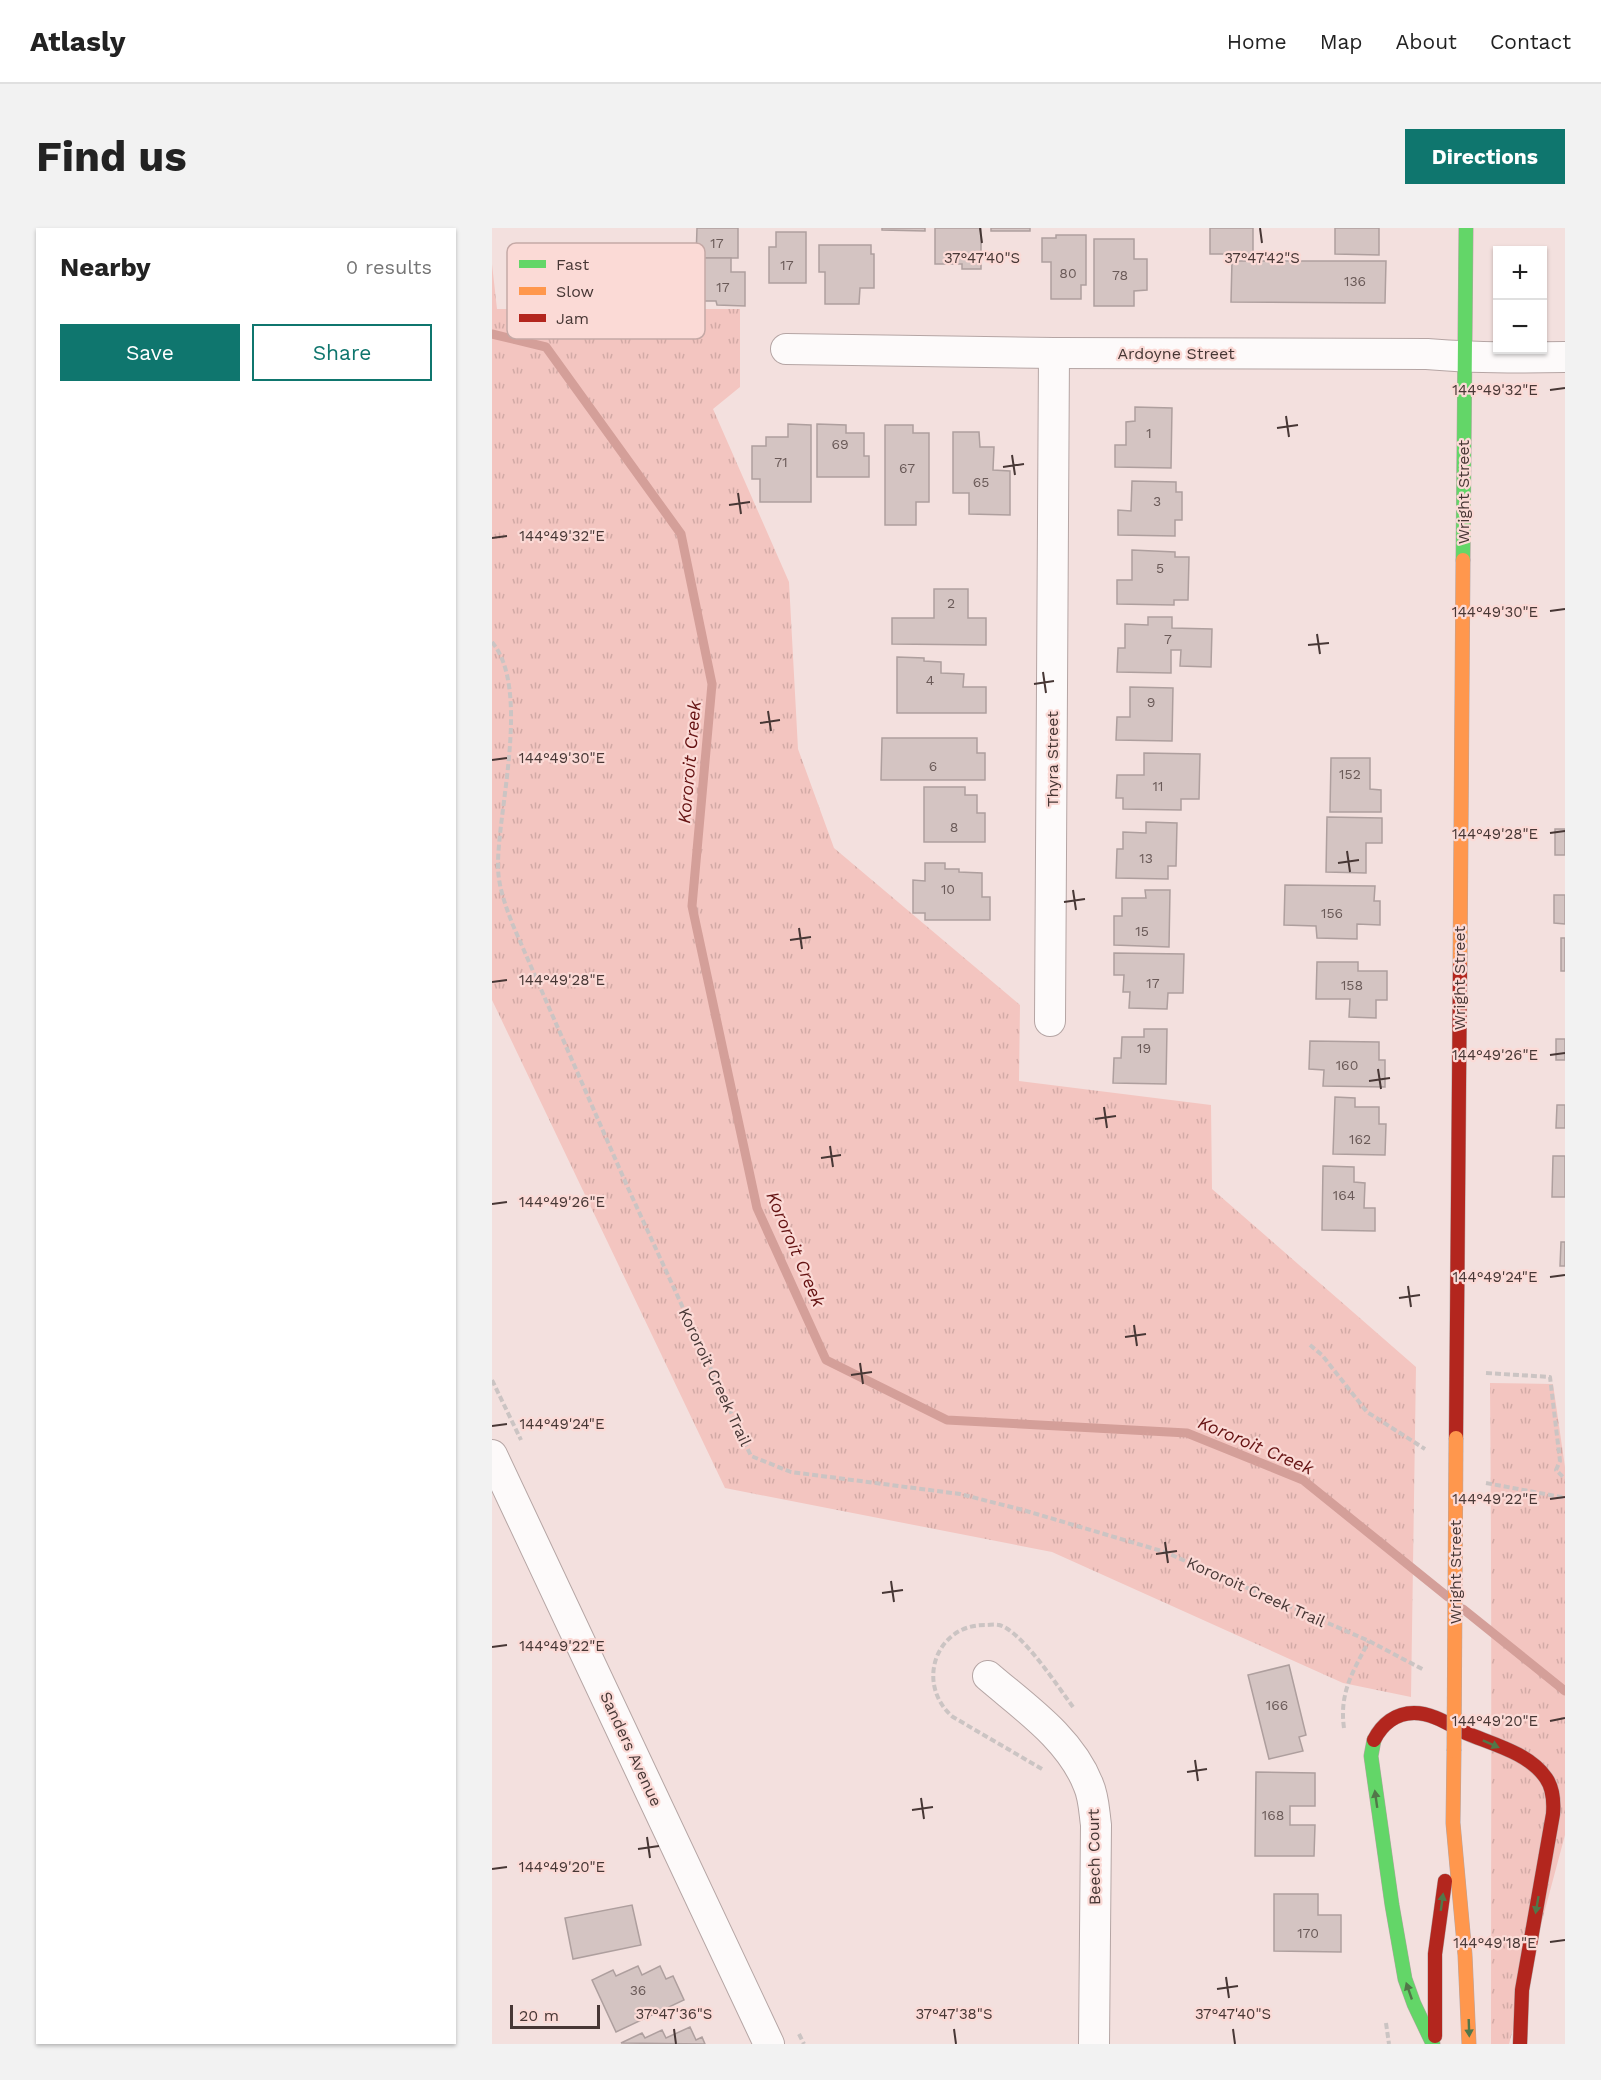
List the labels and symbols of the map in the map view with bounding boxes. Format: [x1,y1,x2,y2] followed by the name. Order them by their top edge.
[710,235,724,251] house number: 17
[507,243,705,339] legend
[944,249,1020,267] text: 37°47'40"S
[1224,249,1300,267] text: 37°47'42"S
[556,255,589,274] text: Fast
[780,257,794,273] house number: 17
[1059,265,1077,281] house number: 80
[1112,267,1128,283] house number: 78
[1344,273,1366,289] house number: 136
[716,279,730,295] house number: 17
[556,282,594,301] text: Slow
[556,309,589,328] text: Jam
[1117,344,1235,363] street label: Ardoyne Street
[1452,381,1538,399] text: 144°49'32"E
[1146,425,1152,441] house number: 1
[831,436,849,452] house number: 69
[1454,440,1473,544] street label: Wright Street
[774,454,788,470] house number: 71
[899,460,915,476] house number: 67
[973,474,989,490] house number: 65
[1153,493,1161,509] house number: 3
[519,527,605,545] text: 144°49'32"E
[1156,560,1164,576] house number: 5
[947,595,955,611] house number: 2
[1452,603,1538,621] text: 144°49'30"E
[1164,631,1172,647] house number: 7
[926,672,934,688] house number: 4
[1147,694,1155,710] house number: 9
[673,698,705,824] water label: Kororoit Creek
[1043,711,1062,807] street label: Thyra Street
[519,749,605,767] text: 144°49'30"E
[929,758,937,774] house number: 6
[1339,766,1361,782] house number: 152
[1153,778,1163,794] house number: 11
[950,819,958,835] house number: 8
[1452,825,1538,843] text: 144°49'28"E
[1139,850,1153,866] house number: 13
[941,881,955,897] house number: 10
[1321,905,1343,921] house number: 156
[1135,923,1149,939] house number: 15
[1450,926,1469,1030] street label: Wright Street
[519,971,605,989] text: 144°49'28"E
[1146,975,1160,991] house number: 17
[1341,977,1363,993] house number: 158
[1137,1040,1151,1056] house number: 19
[1452,1046,1538,1064] text: 144°49'26"E
[1336,1057,1358,1073] house number: 160
[1349,1131,1371,1147] house number: 162
[1333,1187,1355,1203] house number: 164
[762,1188,830,1311] water label: Kororoit Creek
[519,1193,605,1211] text: 144°49'26"E
[1453,1268,1537,1286] text: 144°49'24"E
[675,1305,755,1449] street label: Kororoit Creek Trail
[1195,1411,1318,1479] water label: Kororoit Creek
[520,1415,604,1433] text: 144°49'24"E
[1452,1490,1538,1508] text: 144°49'22"E
[1446,1520,1465,1624] street label: Wright Street
[1184,1553,1329,1631] street label: Kororoit Creek Trail
[519,1637,605,1655] text: 144°49'22"E
[596,1689,666,1809] street label: Sanders Avenue
[1266,1697,1288,1713] house number: 166
[1452,1712,1538,1730] text: 144°49'20"E
[1483,1739,1501,1749] one-way arrow
[1372,1789,1381,1808] one-way arrow
[1262,1807,1284,1823] house number: 168
[1084,1808,1104,1905] street label: Beech Court
[519,1858,605,1876] text: 144°49'20"E
[1437,1892,1446,1911] one-way arrow
[1532,1895,1541,1914] one-way arrow
[1297,1925,1319,1941] house number: 170
[1453,1934,1537,1952] text: 144°49'18"E
[630,1982,646,1998] house number: 36
[1404,1982,1413,2000] one-way arrow
[510,2002,600,2030] scale bar
[636,2005,712,2023] text: 37°47'36"S
[915,2005,993,2023] text: 37°47'38"S
[1195,2005,1271,2023] text: 37°47'40"S
[1464,2018,1473,2037] one-way arrow

